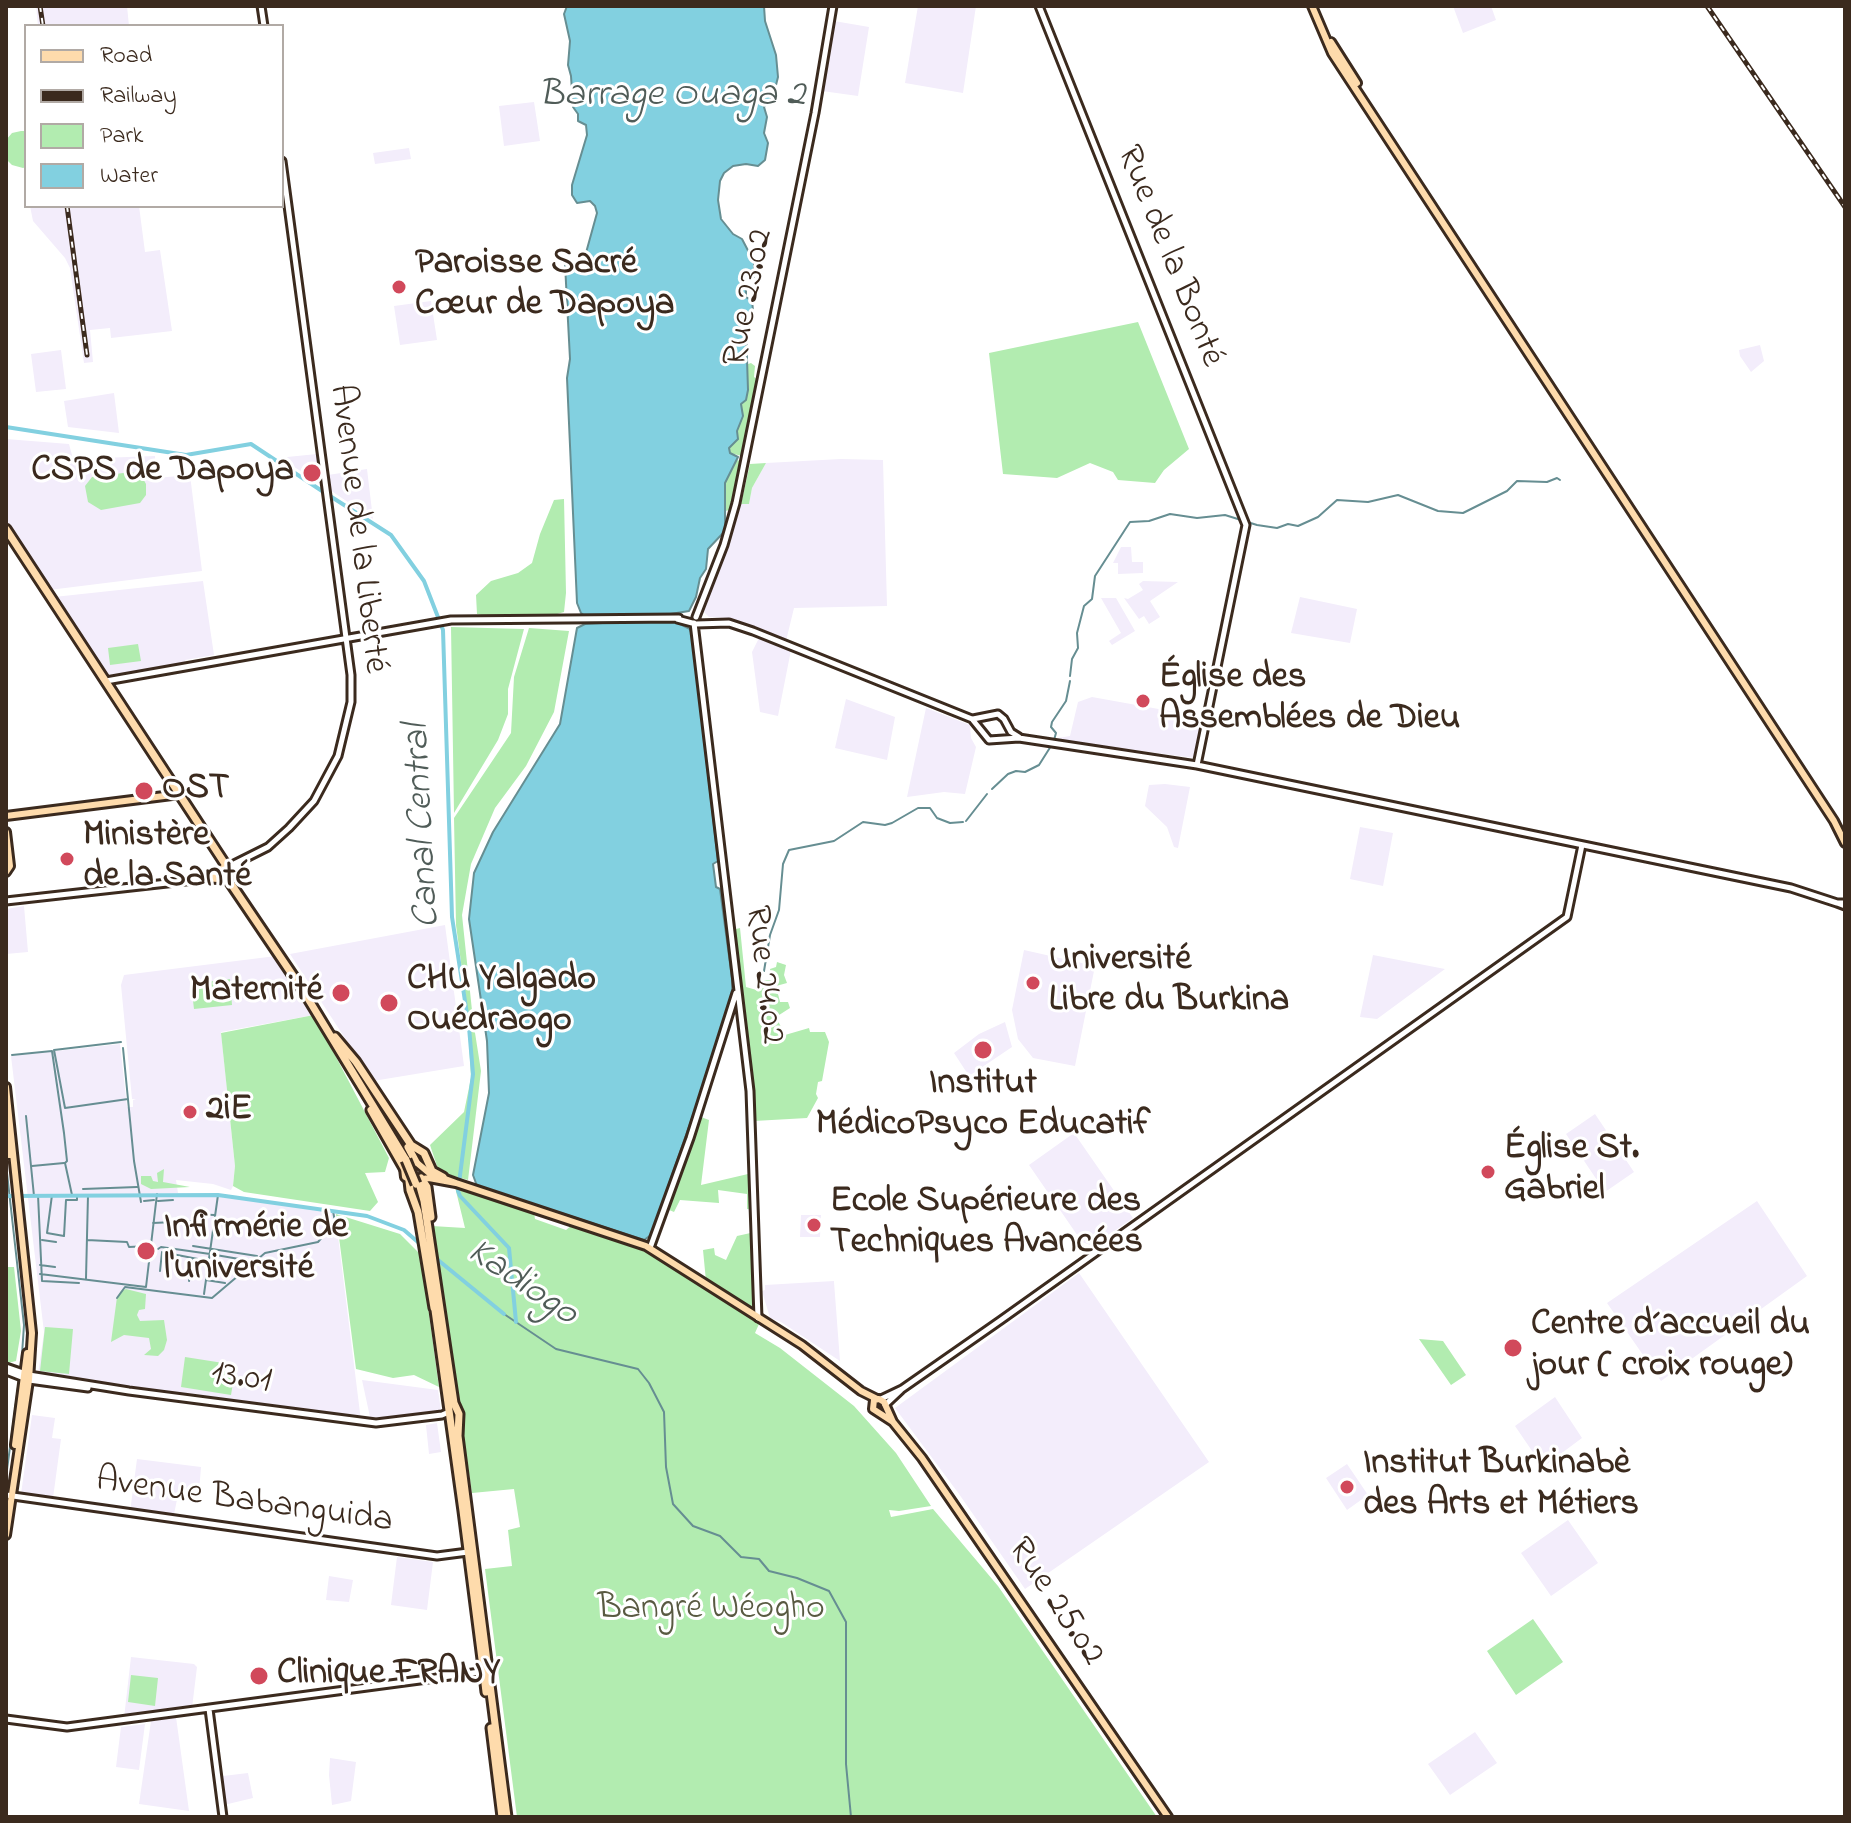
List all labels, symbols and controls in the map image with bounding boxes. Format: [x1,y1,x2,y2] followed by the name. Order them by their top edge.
[24,24,284,208] legend
[100,39,152,74] text: Road
[539,75,805,121] water label: Barrage Ouaga 2
[100,79,177,114] text: Railway
[100,119,143,154] text: Park
[1104,140,1232,374] street label: Rue de la Bonté
[100,159,158,194] text: Water
[717,226,785,370] street label: Rue 23.02
[415,244,674,329] place label: Paroisse Sacré Cœur de Dapoya
[390,278,408,296] marker: Paroisse Sacré Cœur de Dapoya
[317,382,395,676] street label: Avenue de la Liberté
[31,451,294,495] place label: CSPS de Dapoya
[301,462,323,484] marker: CSPS de Dapoya
[1159,658,1460,743] place label: Église des Assemblées de Dieu
[1134,692,1152,710] marker: Église des Assemblées de Dieu
[397,723,453,929] water label: Canal Central
[162,769,229,813] place label: OST
[133,780,155,802] marker: OST
[83,816,251,901] place label: Ministère de la Santé
[58,850,76,868] marker: Ministère de la Santé
[732,903,792,1047] street label: Rue 24.02
[1049,940,1289,1025] place label: Université Libre du Burkina
[407,960,596,1045] place label: CHU Yalgado Ouédraogo
[190,971,323,1015] place label: Maternité
[1024,974,1042,992] marker: Université Libre du Burkina
[330,982,352,1004] marker: Maternité
[378,992,400,1014] marker: CHU Yalgado Ouédraogo
[972,1039,994,1061] marker: Institut MédicoPsyco Educatif
[816,1064,1150,1149] place label: Institut MédicoPsyco Educatif
[206,1090,252,1134] place label: 2iE
[181,1103,199,1121] marker: 2iE
[1504,1129,1639,1214] place label: Église St. Gabriel
[1479,1163,1497,1181] marker: Église St. Gabriel
[830,1182,1143,1267] place label: Ecole Supérieure des Techniques Avancées
[164,1208,348,1293] place label: Infirmérie de l'université
[805,1216,823,1234] marker: Ecole Supérieure des Techniques Avancées
[457,1231,585,1339] water label: Kadiogo
[135,1240,157,1262] marker: Infirmérie de l'université
[1531,1305,1810,1390] place label: Centre d´accueil du jour ( croix rouge)
[1502,1337,1524,1359] marker: Centre d´accueil du jour ( croix rouge)
[208,1354,274,1406] street label: 13.01
[1363,1444,1639,1529] place label: Institut Burkinabè des Arts et Métiers
[93,1461,395,1545] street label: Avenue Babanguida
[1338,1478,1356,1496] marker: Institut Burkinabè des Arts et Métiers
[996,1531,1112,1675] street label: Rue 25.02
[597,1589,825,1633] park label: Bangré Wéogho
[277,1654,500,1698] place label: Clinique FRANY
[248,1665,270,1687] marker: Clinique FRANY

